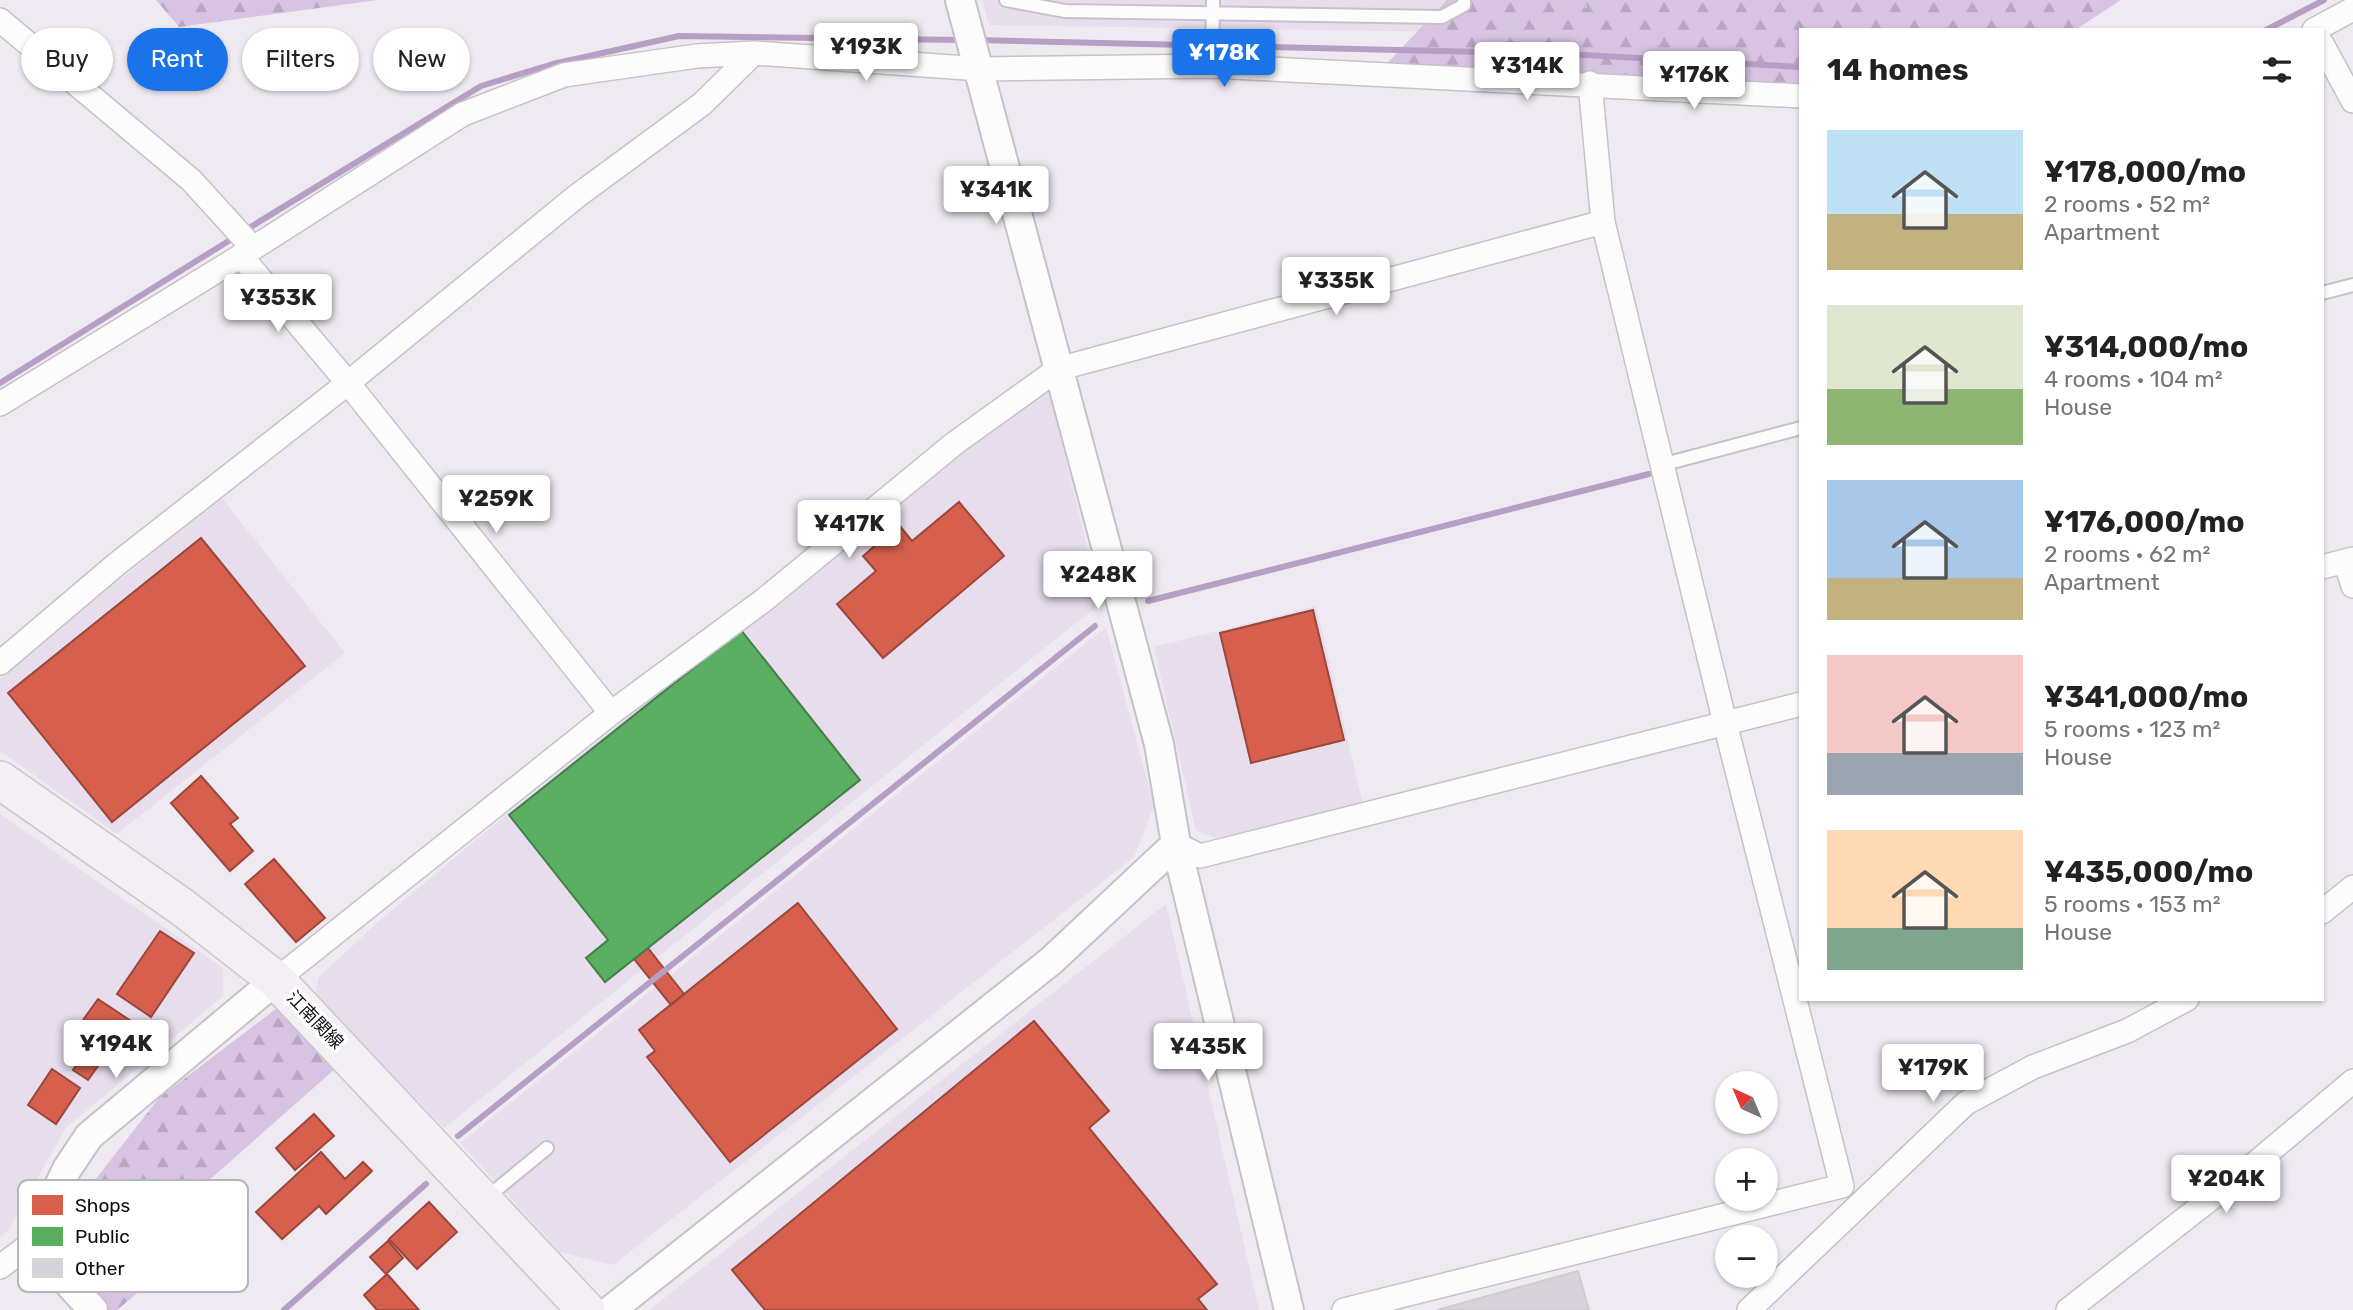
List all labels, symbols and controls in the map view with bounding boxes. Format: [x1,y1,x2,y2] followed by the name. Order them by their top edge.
[817,24,915,83] pin: ¥193K
[21,28,113,91] chip: Buy
[127,28,228,91] chip: Rent
[242,28,359,91] chip: Filters
[373,28,470,91] chip: New
[1175,29,1273,89] pin: ¥178K
[830,32,902,60] text: ¥193K
[1188,38,1260,66] text: ¥178K
[1478,42,1576,102] pin: ¥314K
[1490,51,1564,79] text: ¥314K
[2258,51,2296,89] icon: filters
[1645,52,1743,111] pin: ¥176K
[1827,52,1969,88] text: 14 homes
[1659,60,1729,88] text: ¥176K
[2044,154,2246,190] text: ¥178,000/mo
[1883,158,1967,242] icon: home
[947,166,1045,226] pin: ¥341K
[960,175,1032,203] text: ¥341K
[2044,190,2210,218] text: 2 rooms · 52 m²
[2044,218,2160,246] text: Apartment
[1287,258,1385,317] pin: ¥335K
[1298,266,1374,294] text: ¥335K
[229,274,327,334] pin: ¥353K
[240,283,316,311] text: ¥353K
[2044,329,2248,365] text: ¥314,000/mo
[1883,333,1967,417] icon: home
[2044,365,2223,393] text: 4 rooms · 104 m²
[2044,393,2112,421] text: House
[447,476,545,535] pin: ¥259K
[458,484,534,512] text: ¥259K
[800,500,898,560] pin: ¥417K
[2044,504,2245,540] text: ¥176,000/mo
[1883,508,1967,592] icon: home
[814,509,884,537] text: ¥417K
[2044,540,2210,568] text: 2 rooms · 62 m²
[1049,552,1147,611] pin: ¥248K
[1059,560,1137,588] text: ¥248K
[2044,568,2160,596] text: Apartment
[2044,679,2248,715] text: ¥341,000/mo
[1883,683,1967,767] icon: home
[2044,715,2220,743] text: 5 rooms · 123 m²
[2044,743,2112,771] text: House
[2044,854,2253,890] text: ¥435,000/mo
[1883,858,1967,942] icon: home
[2044,890,2221,918] text: 5 rooms · 153 m²
[2044,918,2112,946] text: House
[282,986,348,1054] street label: 江南関線
[67,1020,165,1080] pin: ¥194K
[1159,1024,1257,1083] pin: ¥435K
[80,1029,152,1057] text: ¥194K
[1170,1032,1246,1060] text: ¥435K
[1884,1044,1982,1104] pin: ¥179K
[1898,1053,1968,1081] text: ¥179K
[1715,1071,1778,1134] north arrow
[1715,1071,1778,1288] map controls
[1715,1148,1778,1211] button: +
[2177,1156,2275,1215] pin: ¥204K
[2187,1164,2265,1192] text: ¥204K
[18,1180,248,1292] legend
[75,1194,130,1217] text: Shops
[75,1225,130,1248] text: Public
[1715,1225,1778,1288] button: −
[75,1257,126,1280] text: Other

